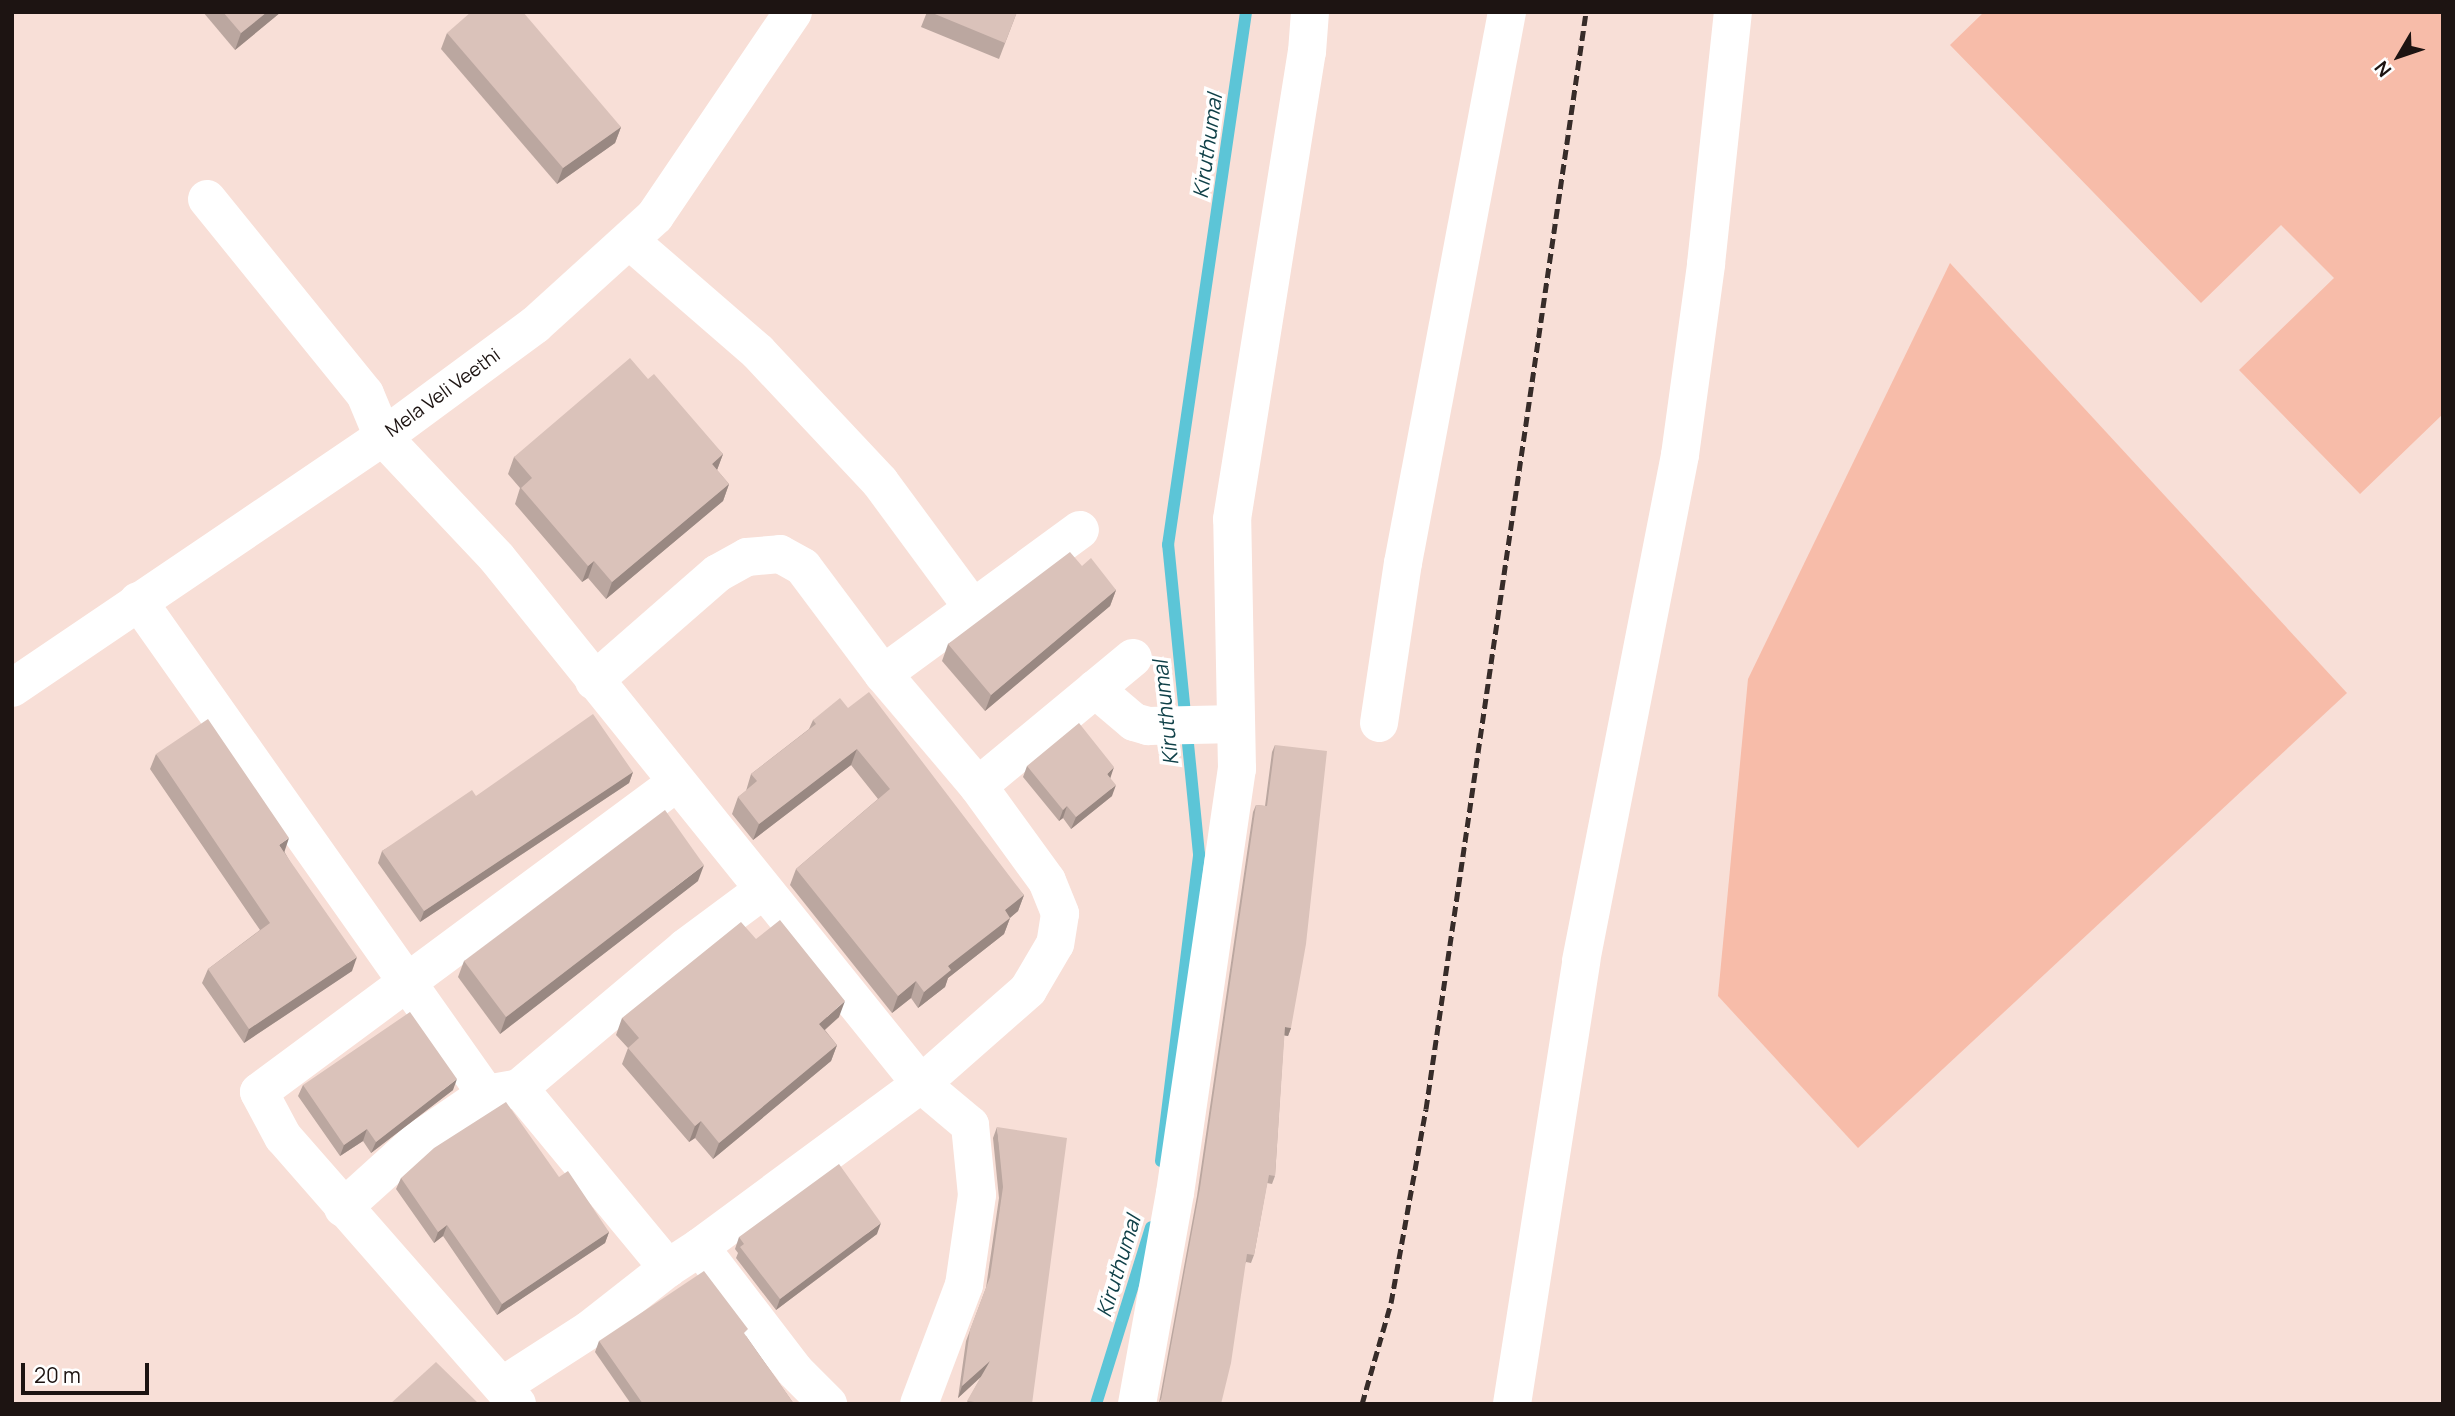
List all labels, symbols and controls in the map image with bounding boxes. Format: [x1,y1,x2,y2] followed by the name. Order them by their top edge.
[2364,21,2434,91] north arrow
[2368,56,2397,83] text: N
[1187,92,1227,200] water label: Kiruthumal
[381,344,505,442] street label: Mela Veli Veethi
[1147,659,1183,767] water label: Kiruthumal
[1091,1212,1145,1320] water label: Kiruthumal
[24,1350,152,1394] scale bar
[34,1361,81,1389] text: 20 m

